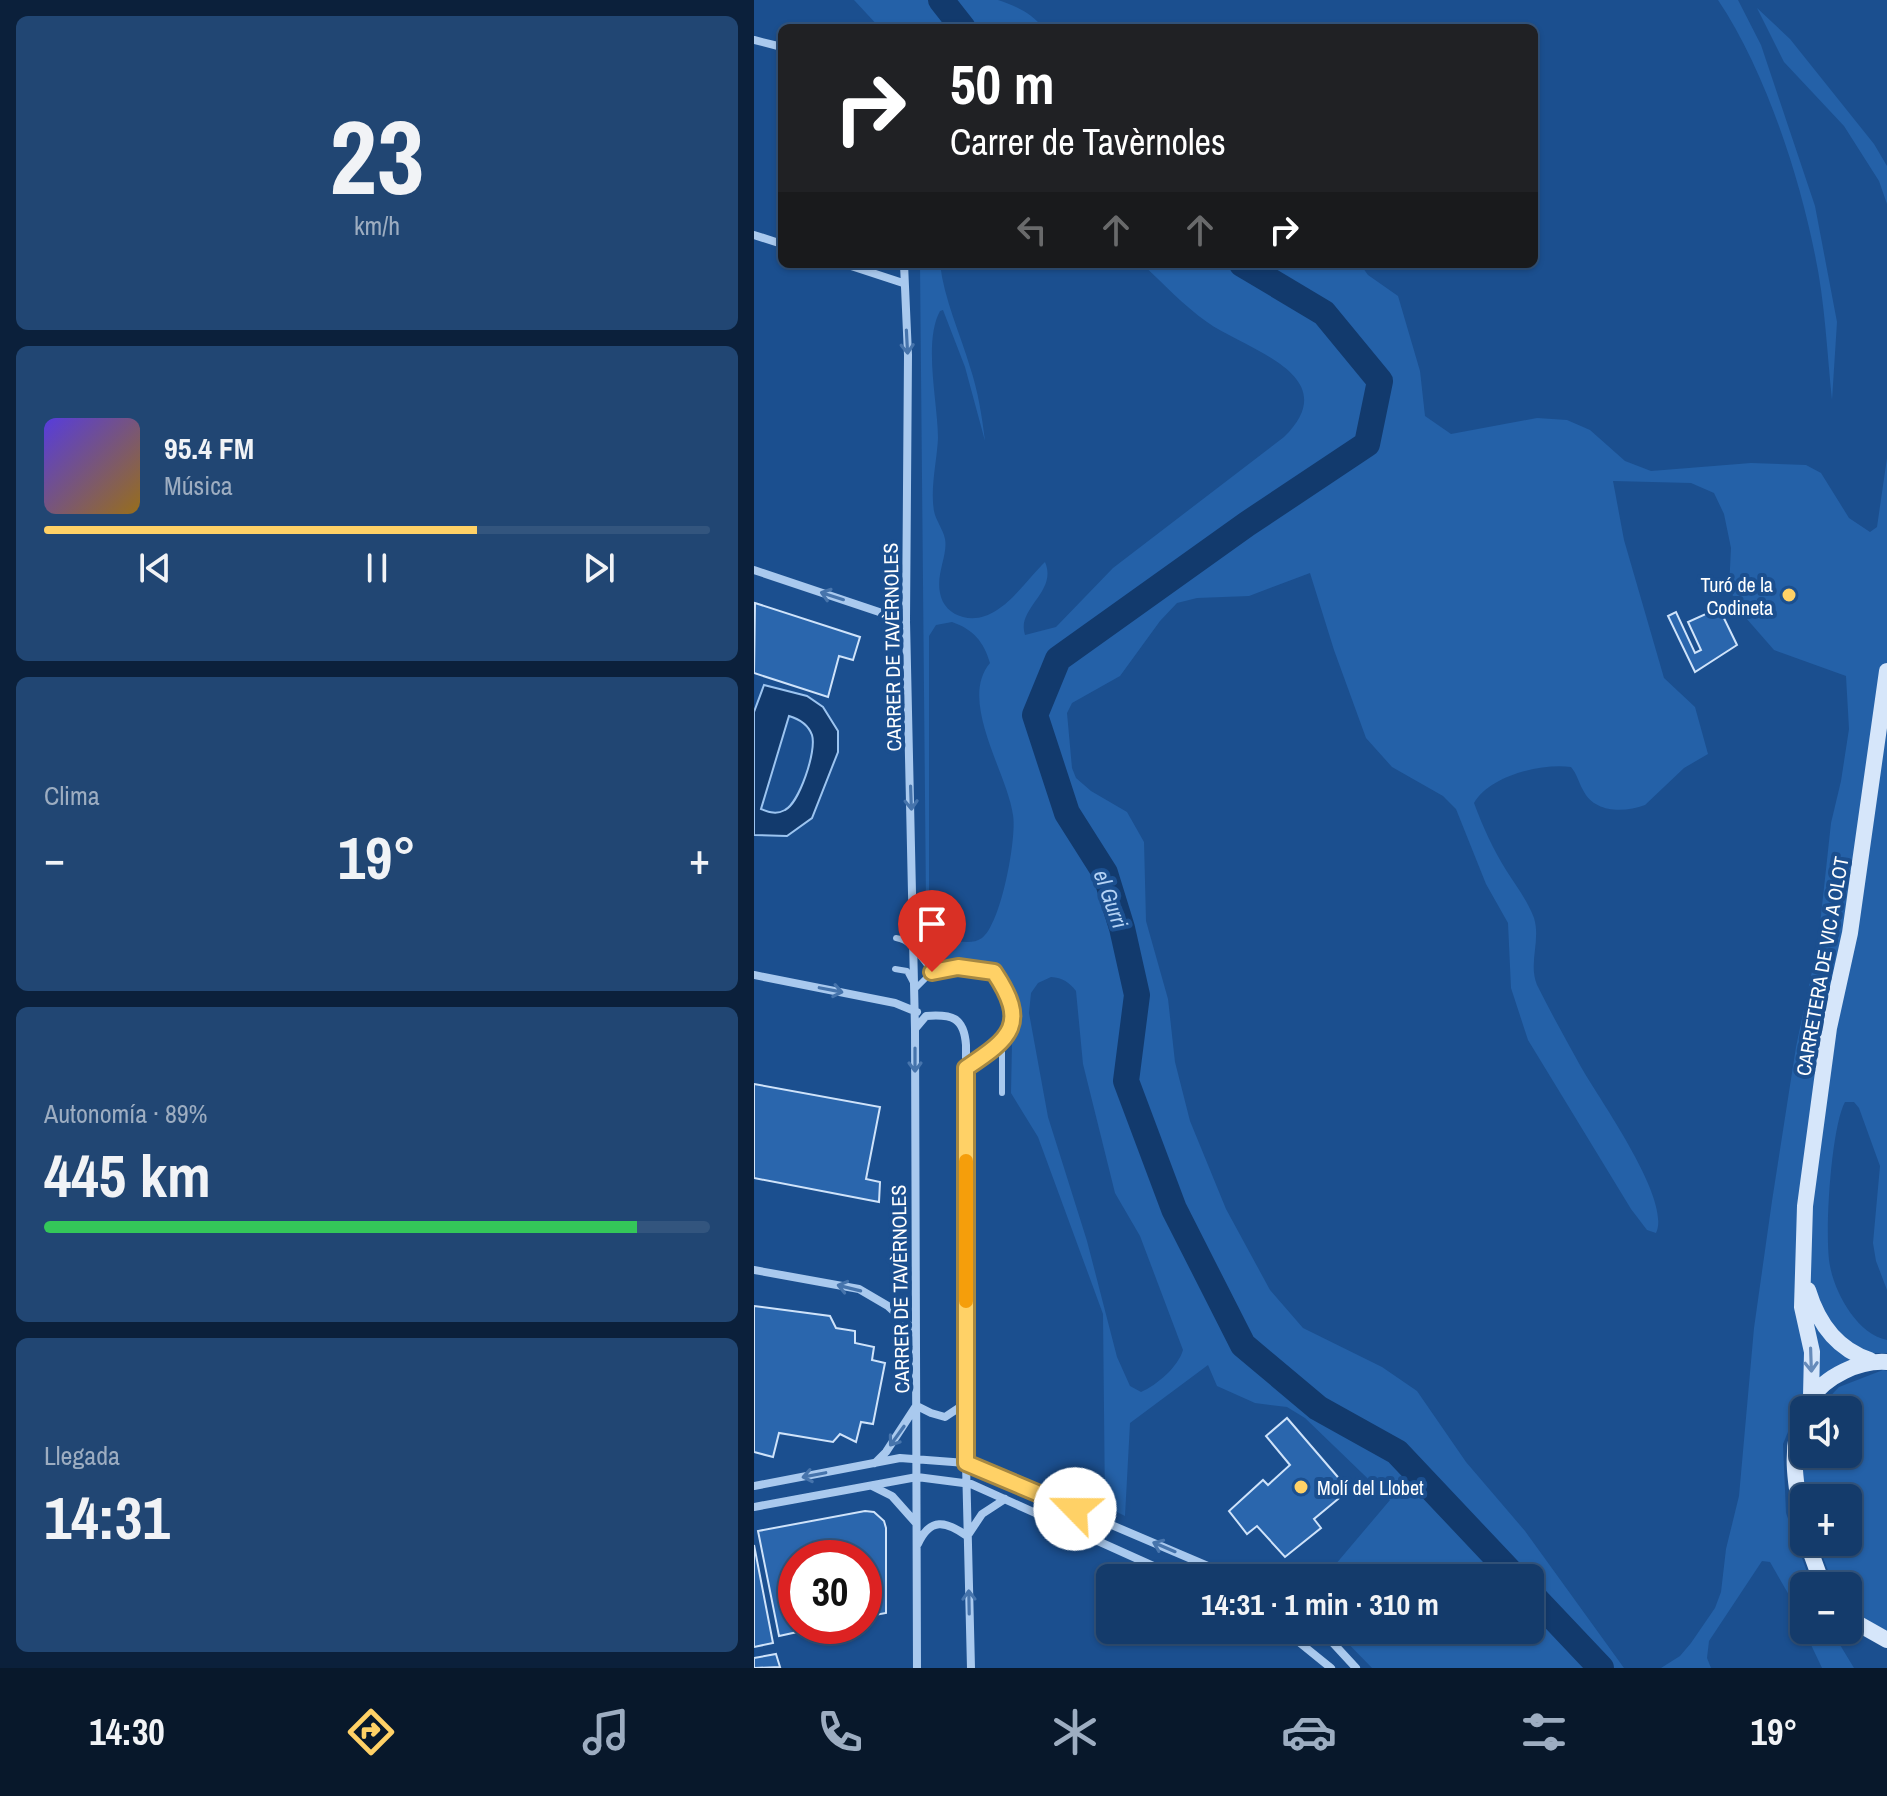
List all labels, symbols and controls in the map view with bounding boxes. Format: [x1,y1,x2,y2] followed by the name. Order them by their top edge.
[950,46,1055,121] text: 50 m
[818,56,922,160] icon: right
[330,86,424,226] text: 23
[950,118,1226,166] text: Carrer de Tavèrnoles
[354,208,400,243] text: km/h
[1010,208,1054,252] icon: left
[1094,208,1138,252] icon: ahead
[1178,208,1222,252] icon: ahead
[1262,208,1306,252] icon: right
[900,328,915,355] one-way arrow
[164,428,254,468] text: 95.4 FM
[164,468,233,503] text: Música
[877,542,907,752] street label: CARRER DE TAVÈRNOLES
[133,546,177,590] icon: previous
[355,546,399,590] icon: pause
[577,546,621,590] icon: next
[1701,571,1773,621] place label: Turó de la Codineta
[1780,586,1798,604] marker: Turó de la Codineta
[820,588,846,603] one-way arrow
[44,778,100,813] text: Clima
[903,784,919,811] one-way arrow
[338,817,416,898] text: 19°
[44,828,65,888] text: −
[689,828,710,888] text: +
[1789,854,1855,1078] street label: CARRETERA DE VIC A OLOT
[1087,866,1135,932] water label: el Gurri
[898,890,966,972] pin
[910,902,954,946] icon: arrive
[817,984,843,999] one-way arrow
[907,1046,923,1073] one-way arrow
[44,1096,208,1131] text: Autonomía · 89%
[44,1135,211,1216] text: 445 km
[885,1184,915,1394] street label: CARRER DE TAVÈRNOLES
[837,1280,863,1295] one-way arrow
[1804,1346,1819,1373] one-way arrow
[1790,1396,1862,1644] map controls
[1790,1396,1862,1468] button: sound
[889,1424,905,1446] one-way arrow
[44,1438,120,1473] text: Llegada
[1033,1467,1117,1551] position arrow
[802,1468,827,1483] one-way arrow
[1317,1474,1424,1501] place label: Molí del Llobet
[44,1477,170,1558] text: 14:31
[1292,1478,1310,1496] marker: Molí del Llobet
[1790,1484,1862,1556] button: +
[1152,1539,1177,1554] one-way arrow
[778,1540,882,1644] speed limit sign: 30
[1790,1572,1862,1644] button: −
[1201,1584,1439,1624] text: 14:31 · 1 min · 310 m
[961,1589,977,1616] one-way arrow
[343,1704,399,1760] icon: directions
[578,1704,634,1760] icon: music
[812,1704,868,1760] icon: phone
[1047,1704,1103,1760] icon: climate
[1281,1704,1337,1760] icon: car
[1516,1704,1572,1760] icon: filters
[89,1708,165,1756] text: 14:30
[1750,1708,1798,1756] text: 19°

